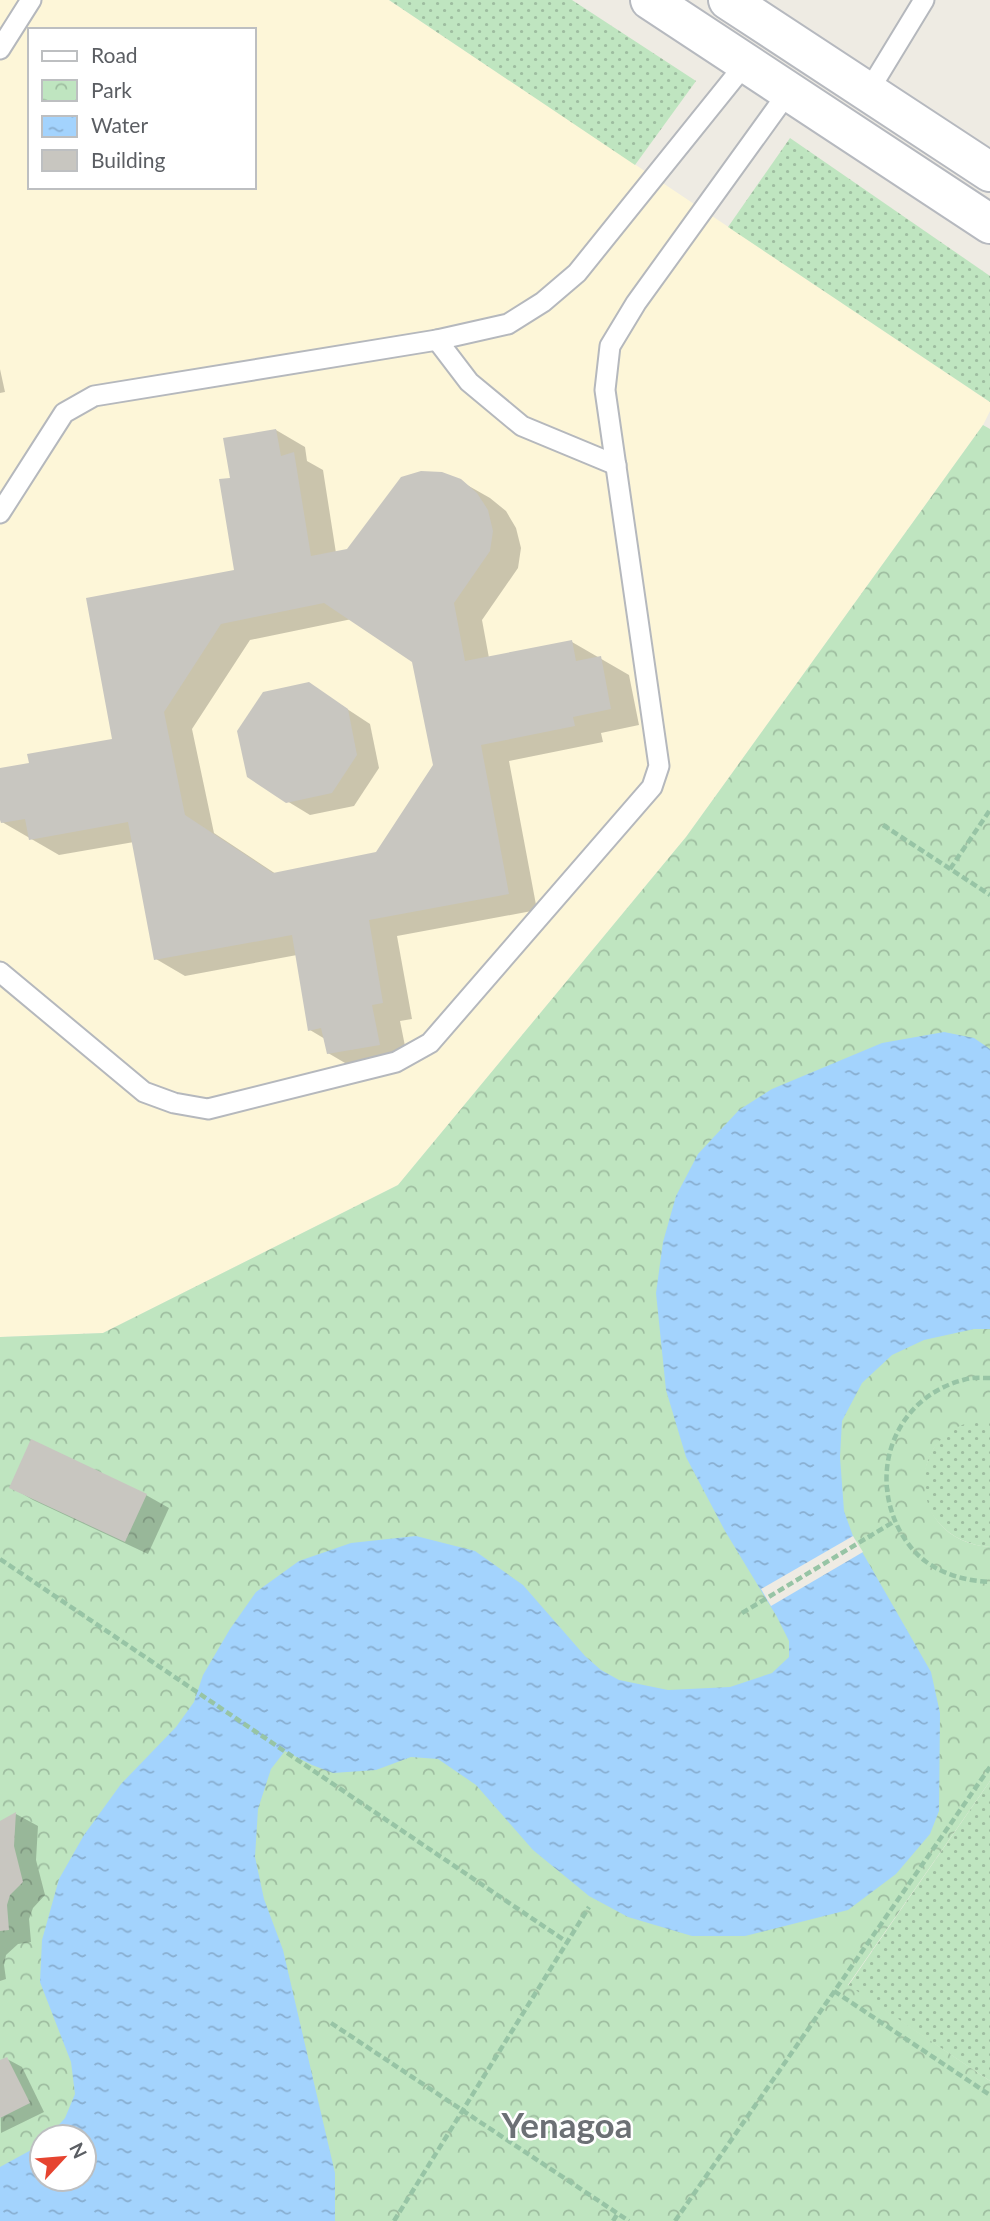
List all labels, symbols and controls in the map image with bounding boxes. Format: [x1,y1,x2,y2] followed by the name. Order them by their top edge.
[28,28,256,189] legend
[91,42,138,67] text: Road
[91,77,132,102] text: Park
[91,112,148,137] text: Water
[91,147,166,172] text: Building
[501,2103,632,2145] district label: Yenagoa
[28,2123,98,2193] north arrow
[65,2139,92,2162] text: N

